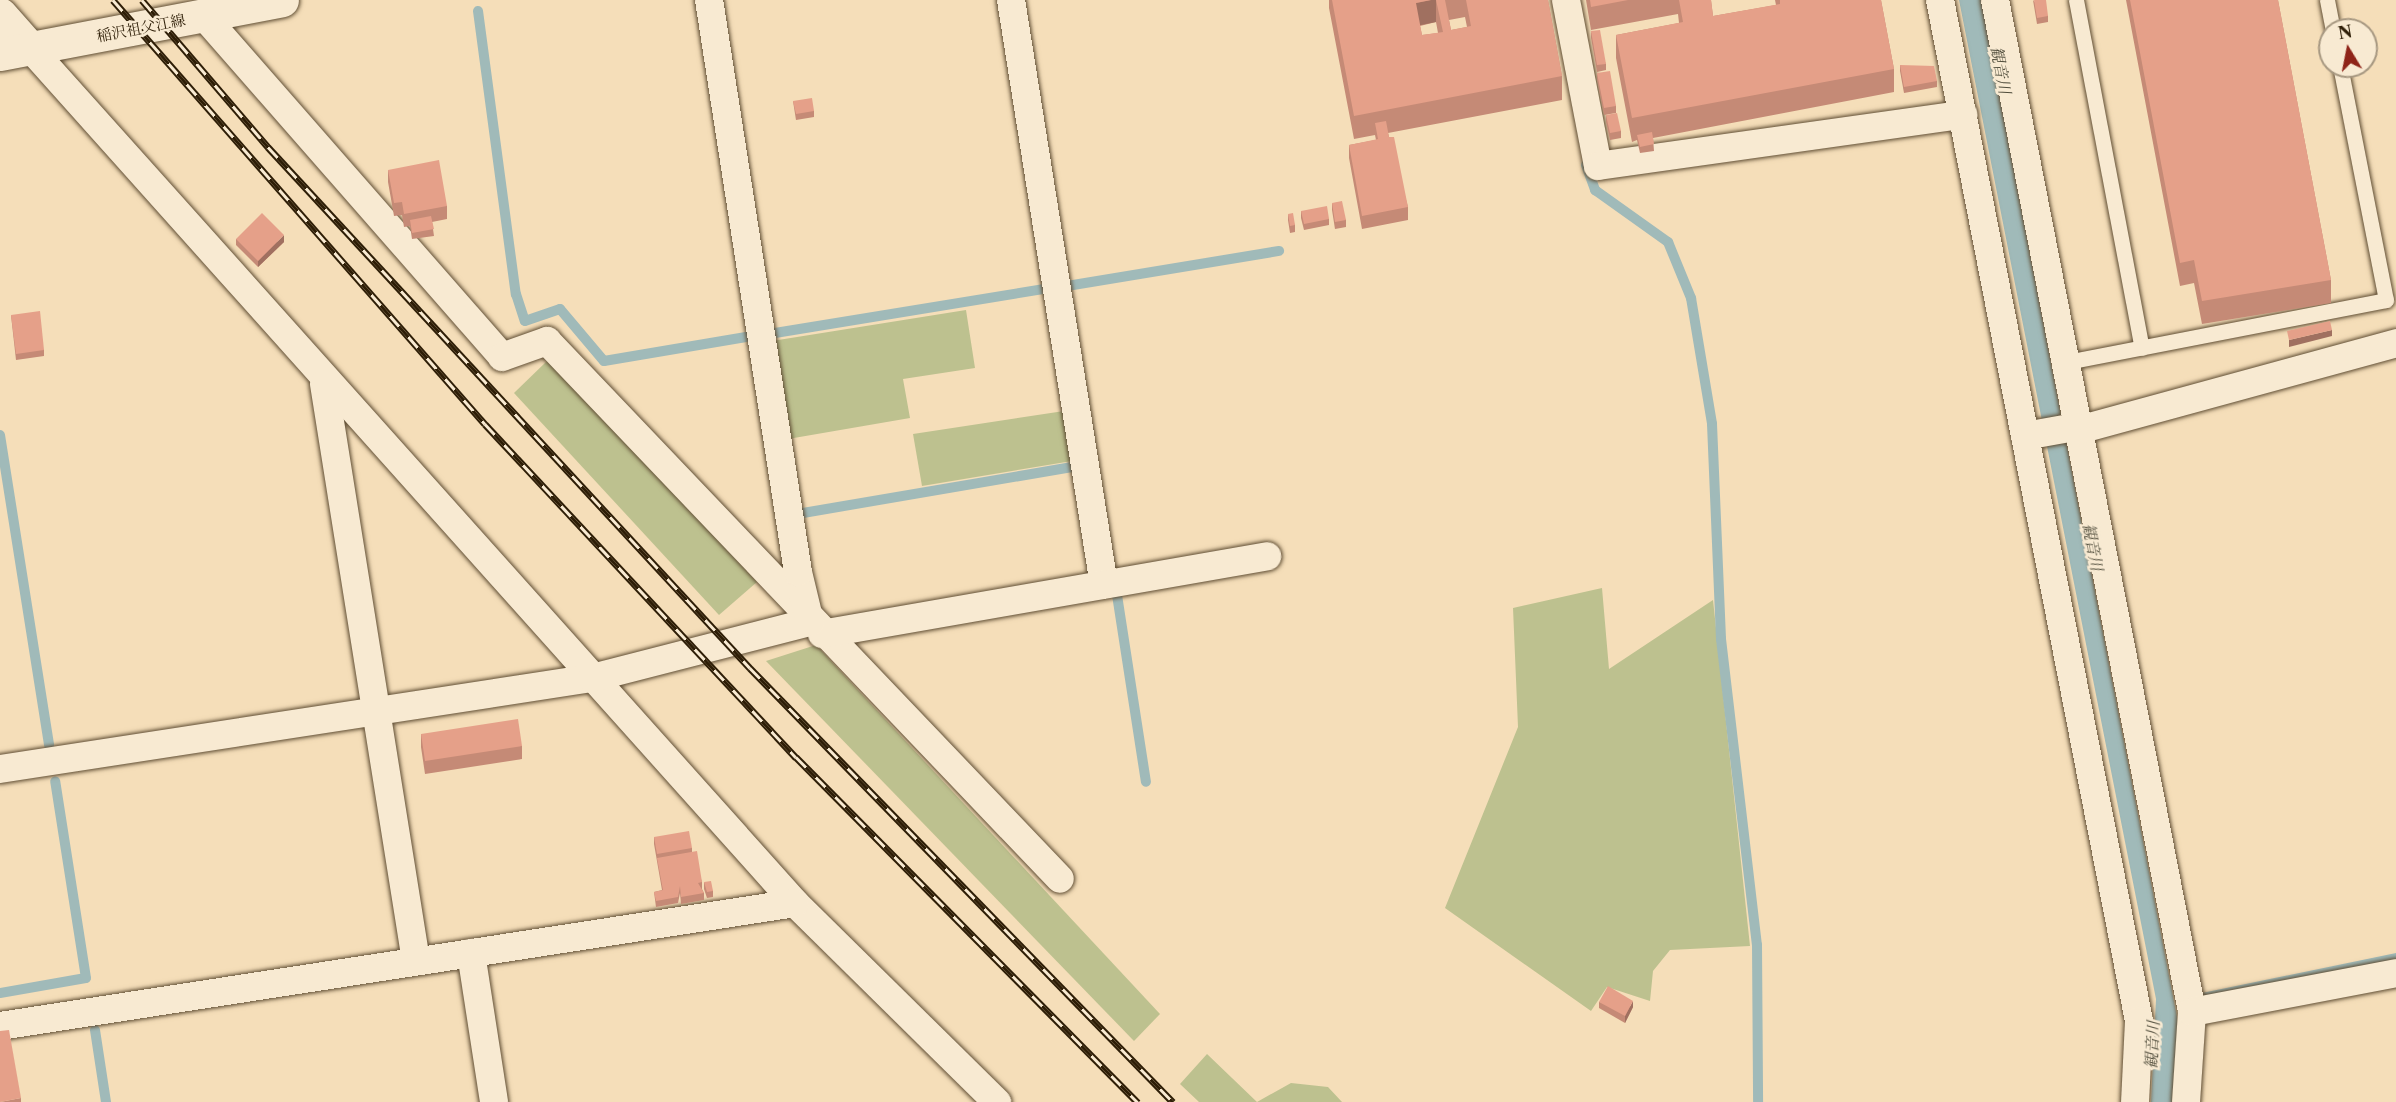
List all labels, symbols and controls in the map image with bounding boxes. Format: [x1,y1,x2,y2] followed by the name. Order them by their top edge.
[95,11,187,45] street label: 稲沢祖父江線
[2318,18,2378,78] north arrow
[2337,21,2354,43] text: N
[1987,45,2015,95] water label: 観音川
[2079,522,2107,572] water label: 観音川
[2141,1021,2163,1069] water label: 観音川

